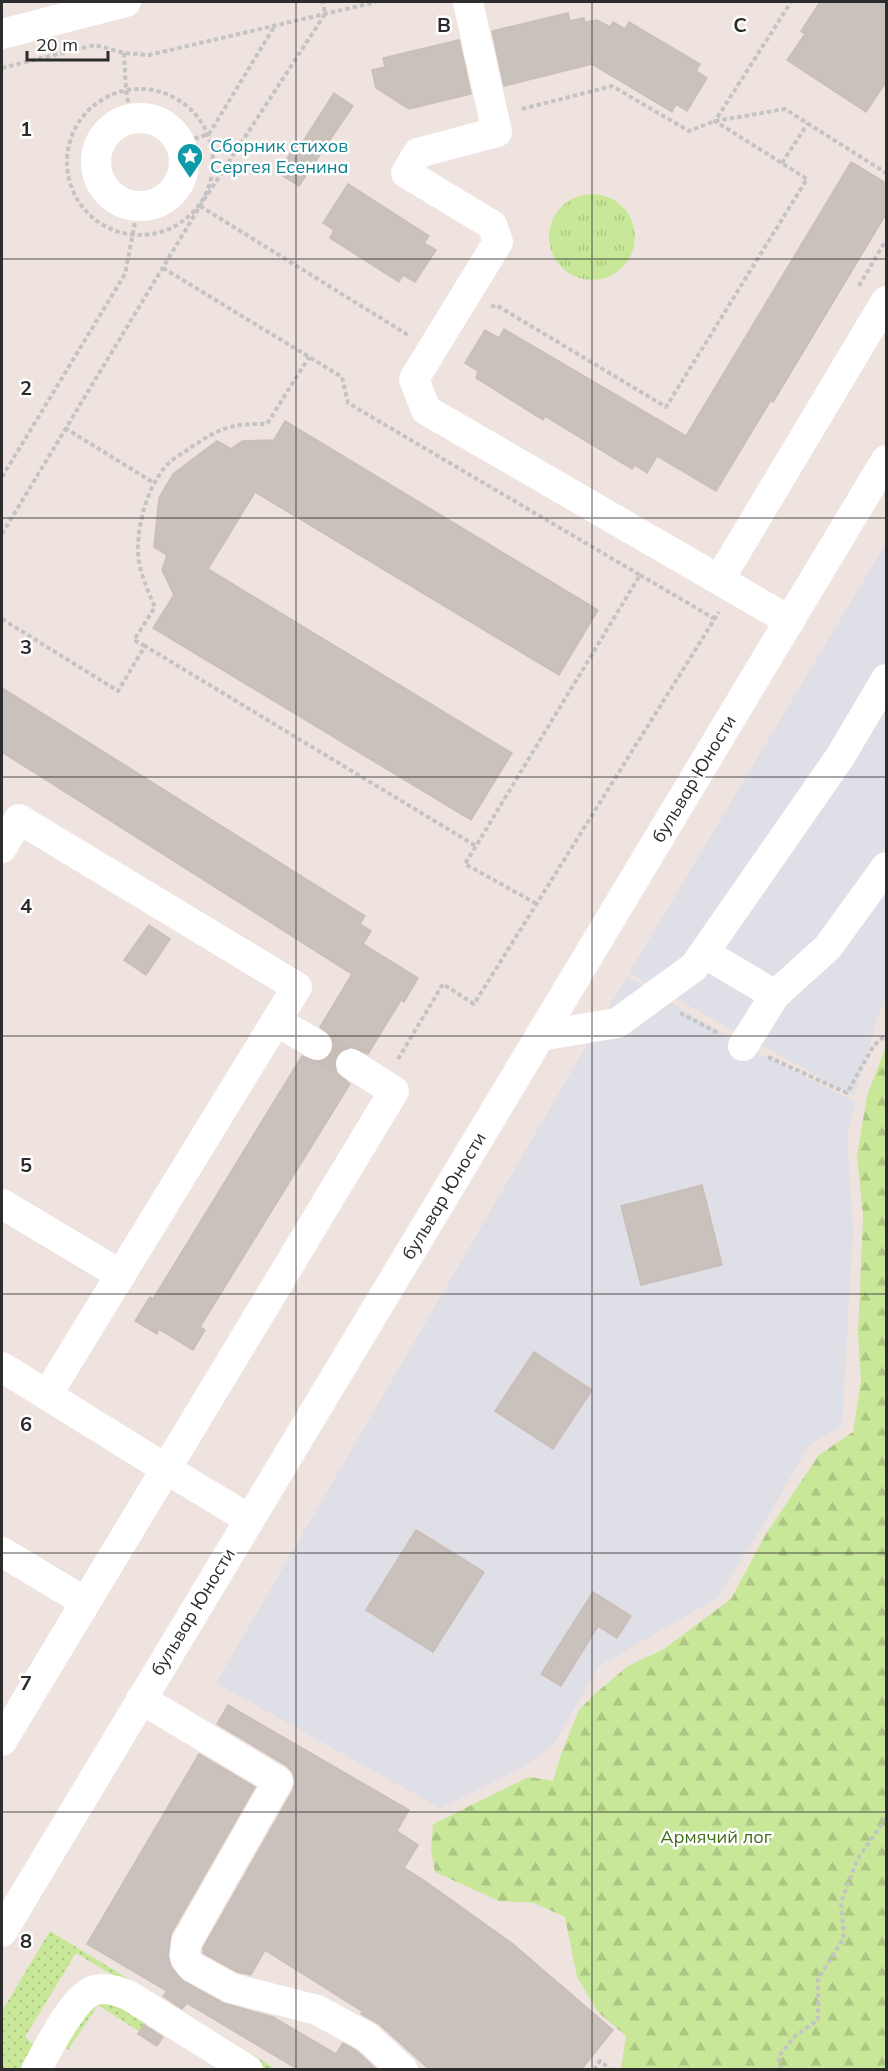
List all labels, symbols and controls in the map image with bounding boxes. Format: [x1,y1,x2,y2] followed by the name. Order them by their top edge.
[437,12,451,37] text: B
[733,12,747,37] text: C
[27,24,108,62] scale bar
[36,33,78,56] text: 20 m
[20,116,32,141] text: 1
[210,134,349,178] place label: Сборник стихов Сергея Есенина
[175,141,205,179] place icon: Сборник стихов Сергея Есенина
[20,375,32,400] text: 2
[20,634,32,659] text: 3
[646,711,741,847] street label: бульвар Юности
[20,893,32,918] text: 4
[396,1128,491,1264] street label: бульвар Юности
[20,1152,32,1177] text: 5
[20,1411,32,1436] text: 6
[145,1544,240,1680] street label: бульвар Юности
[20,1670,32,1695] text: 7
[660,1825,772,1848] park label: Армячий лог
[20,1928,32,1953] text: 8

